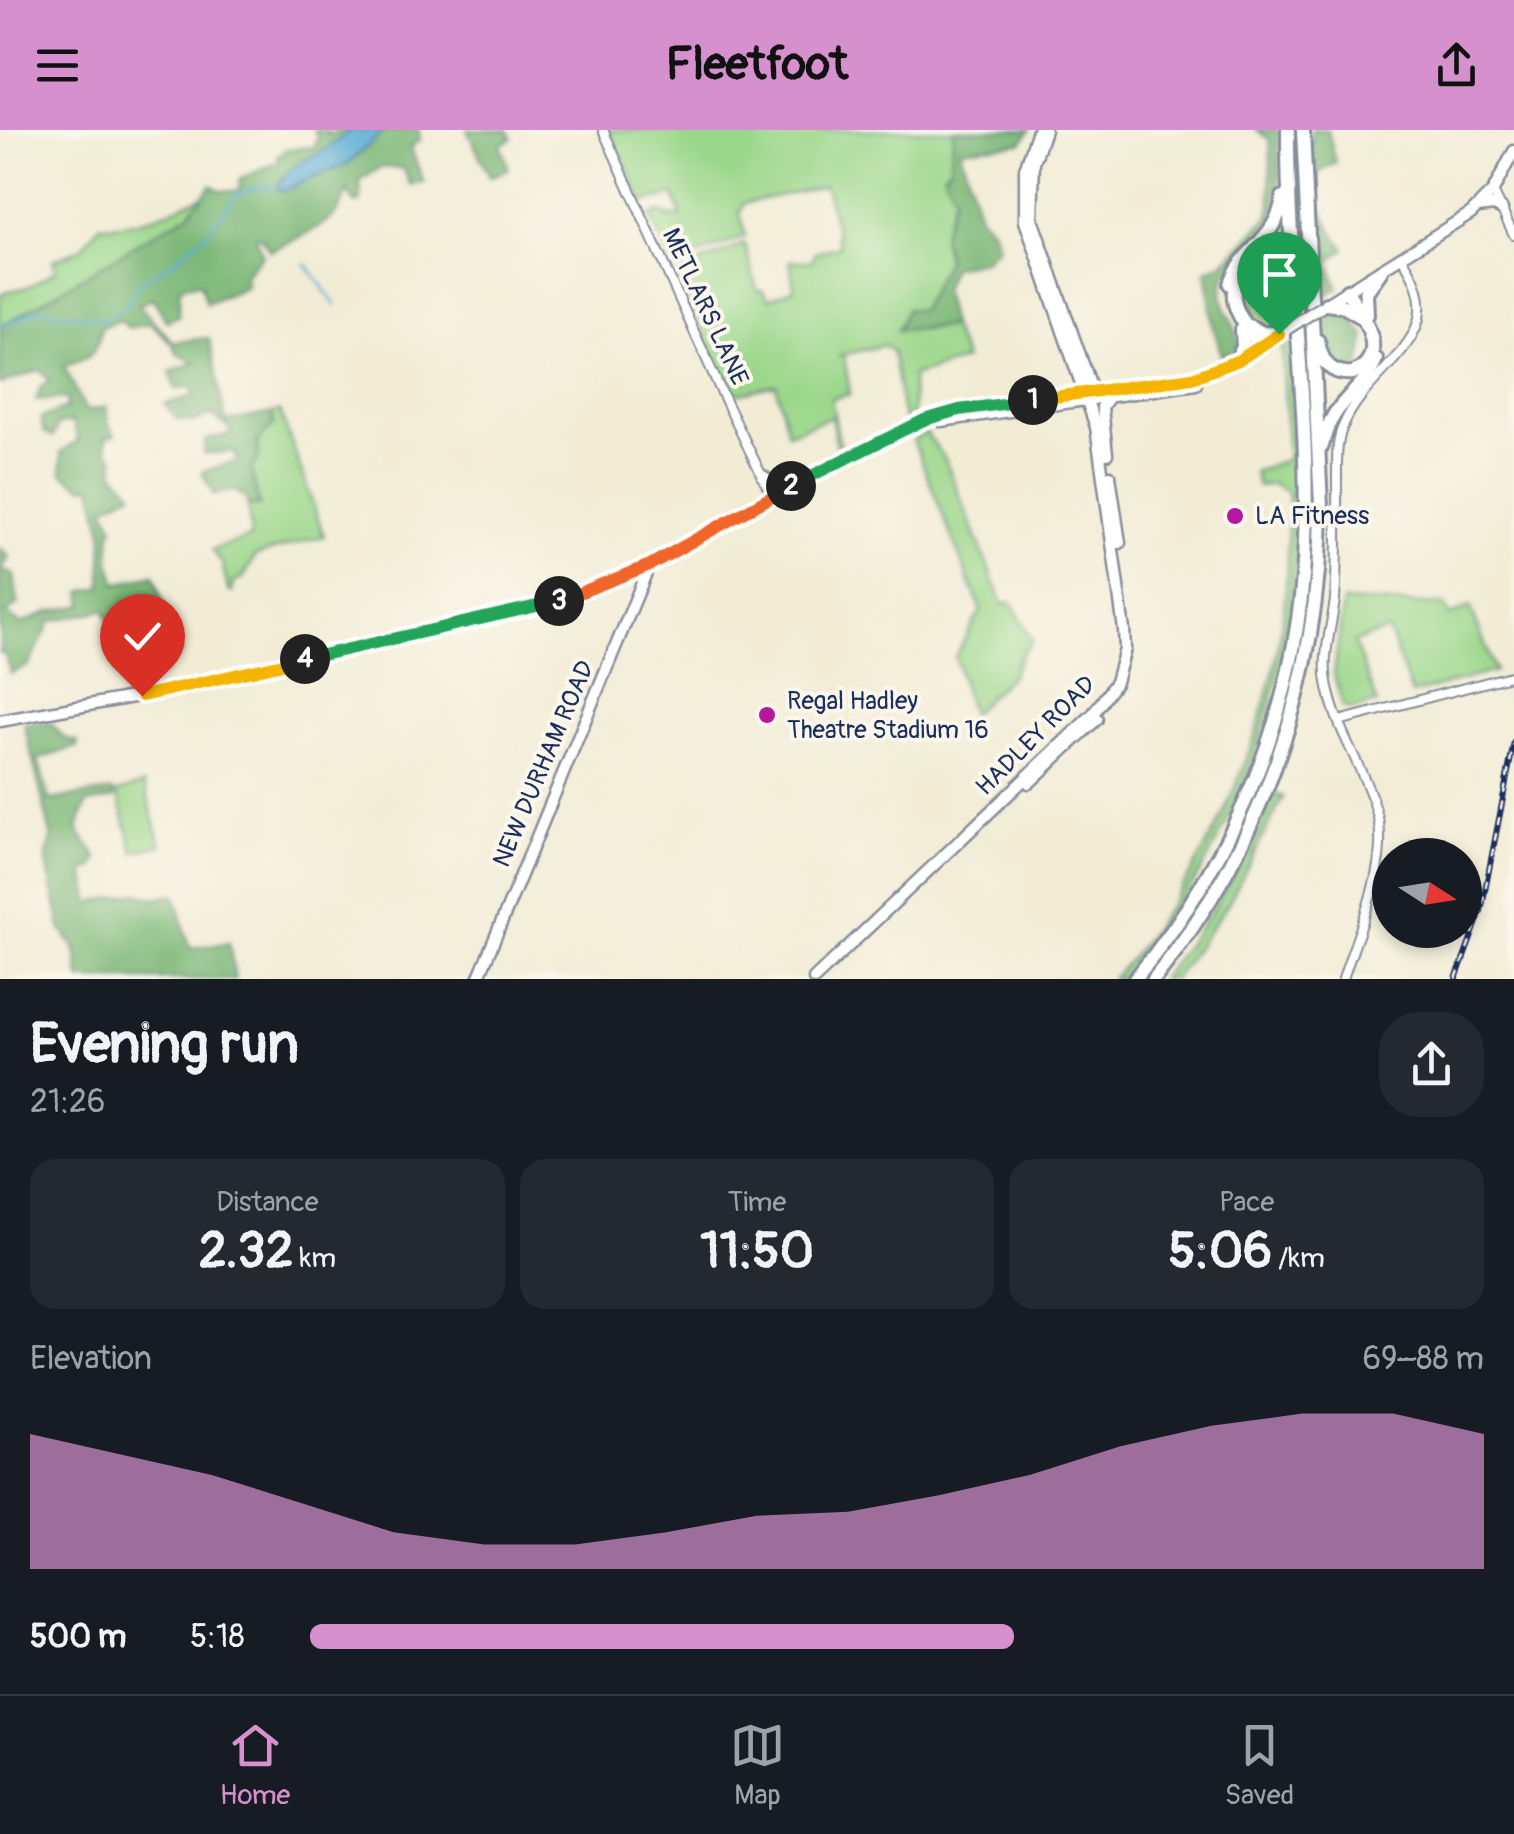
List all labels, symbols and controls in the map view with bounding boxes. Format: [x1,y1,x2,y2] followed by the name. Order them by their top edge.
[666,37,848,93] text: Fleetfoot
[30,38,85,93] icon: menu
[1429,38,1484,93] icon: share
[655,223,755,391] street label: METLARS LANE
[1237,232,1322,335] pin
[1252,247,1307,302] icon: arrive
[1008,375,1058,425] pin: 1
[1028,382,1038,417] text: 1
[766,461,816,511] pin: 2
[783,468,799,503] text: 2
[1255,501,1369,532] place label: LA Fitness
[1224,505,1246,527] marker: LA Fitness
[534,576,584,626] pin: 3
[551,583,567,618] text: 3
[100,594,185,697] pin
[115,609,170,664] icon: check
[280,634,330,684] pin: 4
[297,641,313,676] text: 4
[487,656,601,872] street label: NEW DURHAM ROAD
[970,670,1102,802] street label: HADLEY ROAD
[787,686,989,746] place label: Regal Hadley Theatre Stadium 16
[756,704,778,726] marker: Regal Hadley Theatre Stadium 16
[1372,838,1482,948] north arrow
[1372,838,1482,948] map controls
[30,1010,299,1079] text: Evening run
[1379,1012,1484,1117] button: share
[30,1082,105,1122] text: 21:26
[216,1185,319,1220] text: Distance
[728,1185,786,1220] text: Time
[1219,1185,1274,1220] text: Pace
[199,1220,293,1283] text: 2.32
[700,1220,814,1283] text: 11:50
[1168,1220,1272,1283] text: 5:06
[293,1241,336,1276] text: km
[1272,1241,1325,1276] text: /km
[30,1339,152,1379] text: Elevation
[1362,1339,1484,1379] text: 69–88 m
[30,1617,126,1657] text: 500 m
[190,1617,245,1657] text: 5:18
[220,1718,290,1813] tab: Home
[730,1718,785,1813] tab: Map
[1225,1718,1294,1813] tab: Saved

